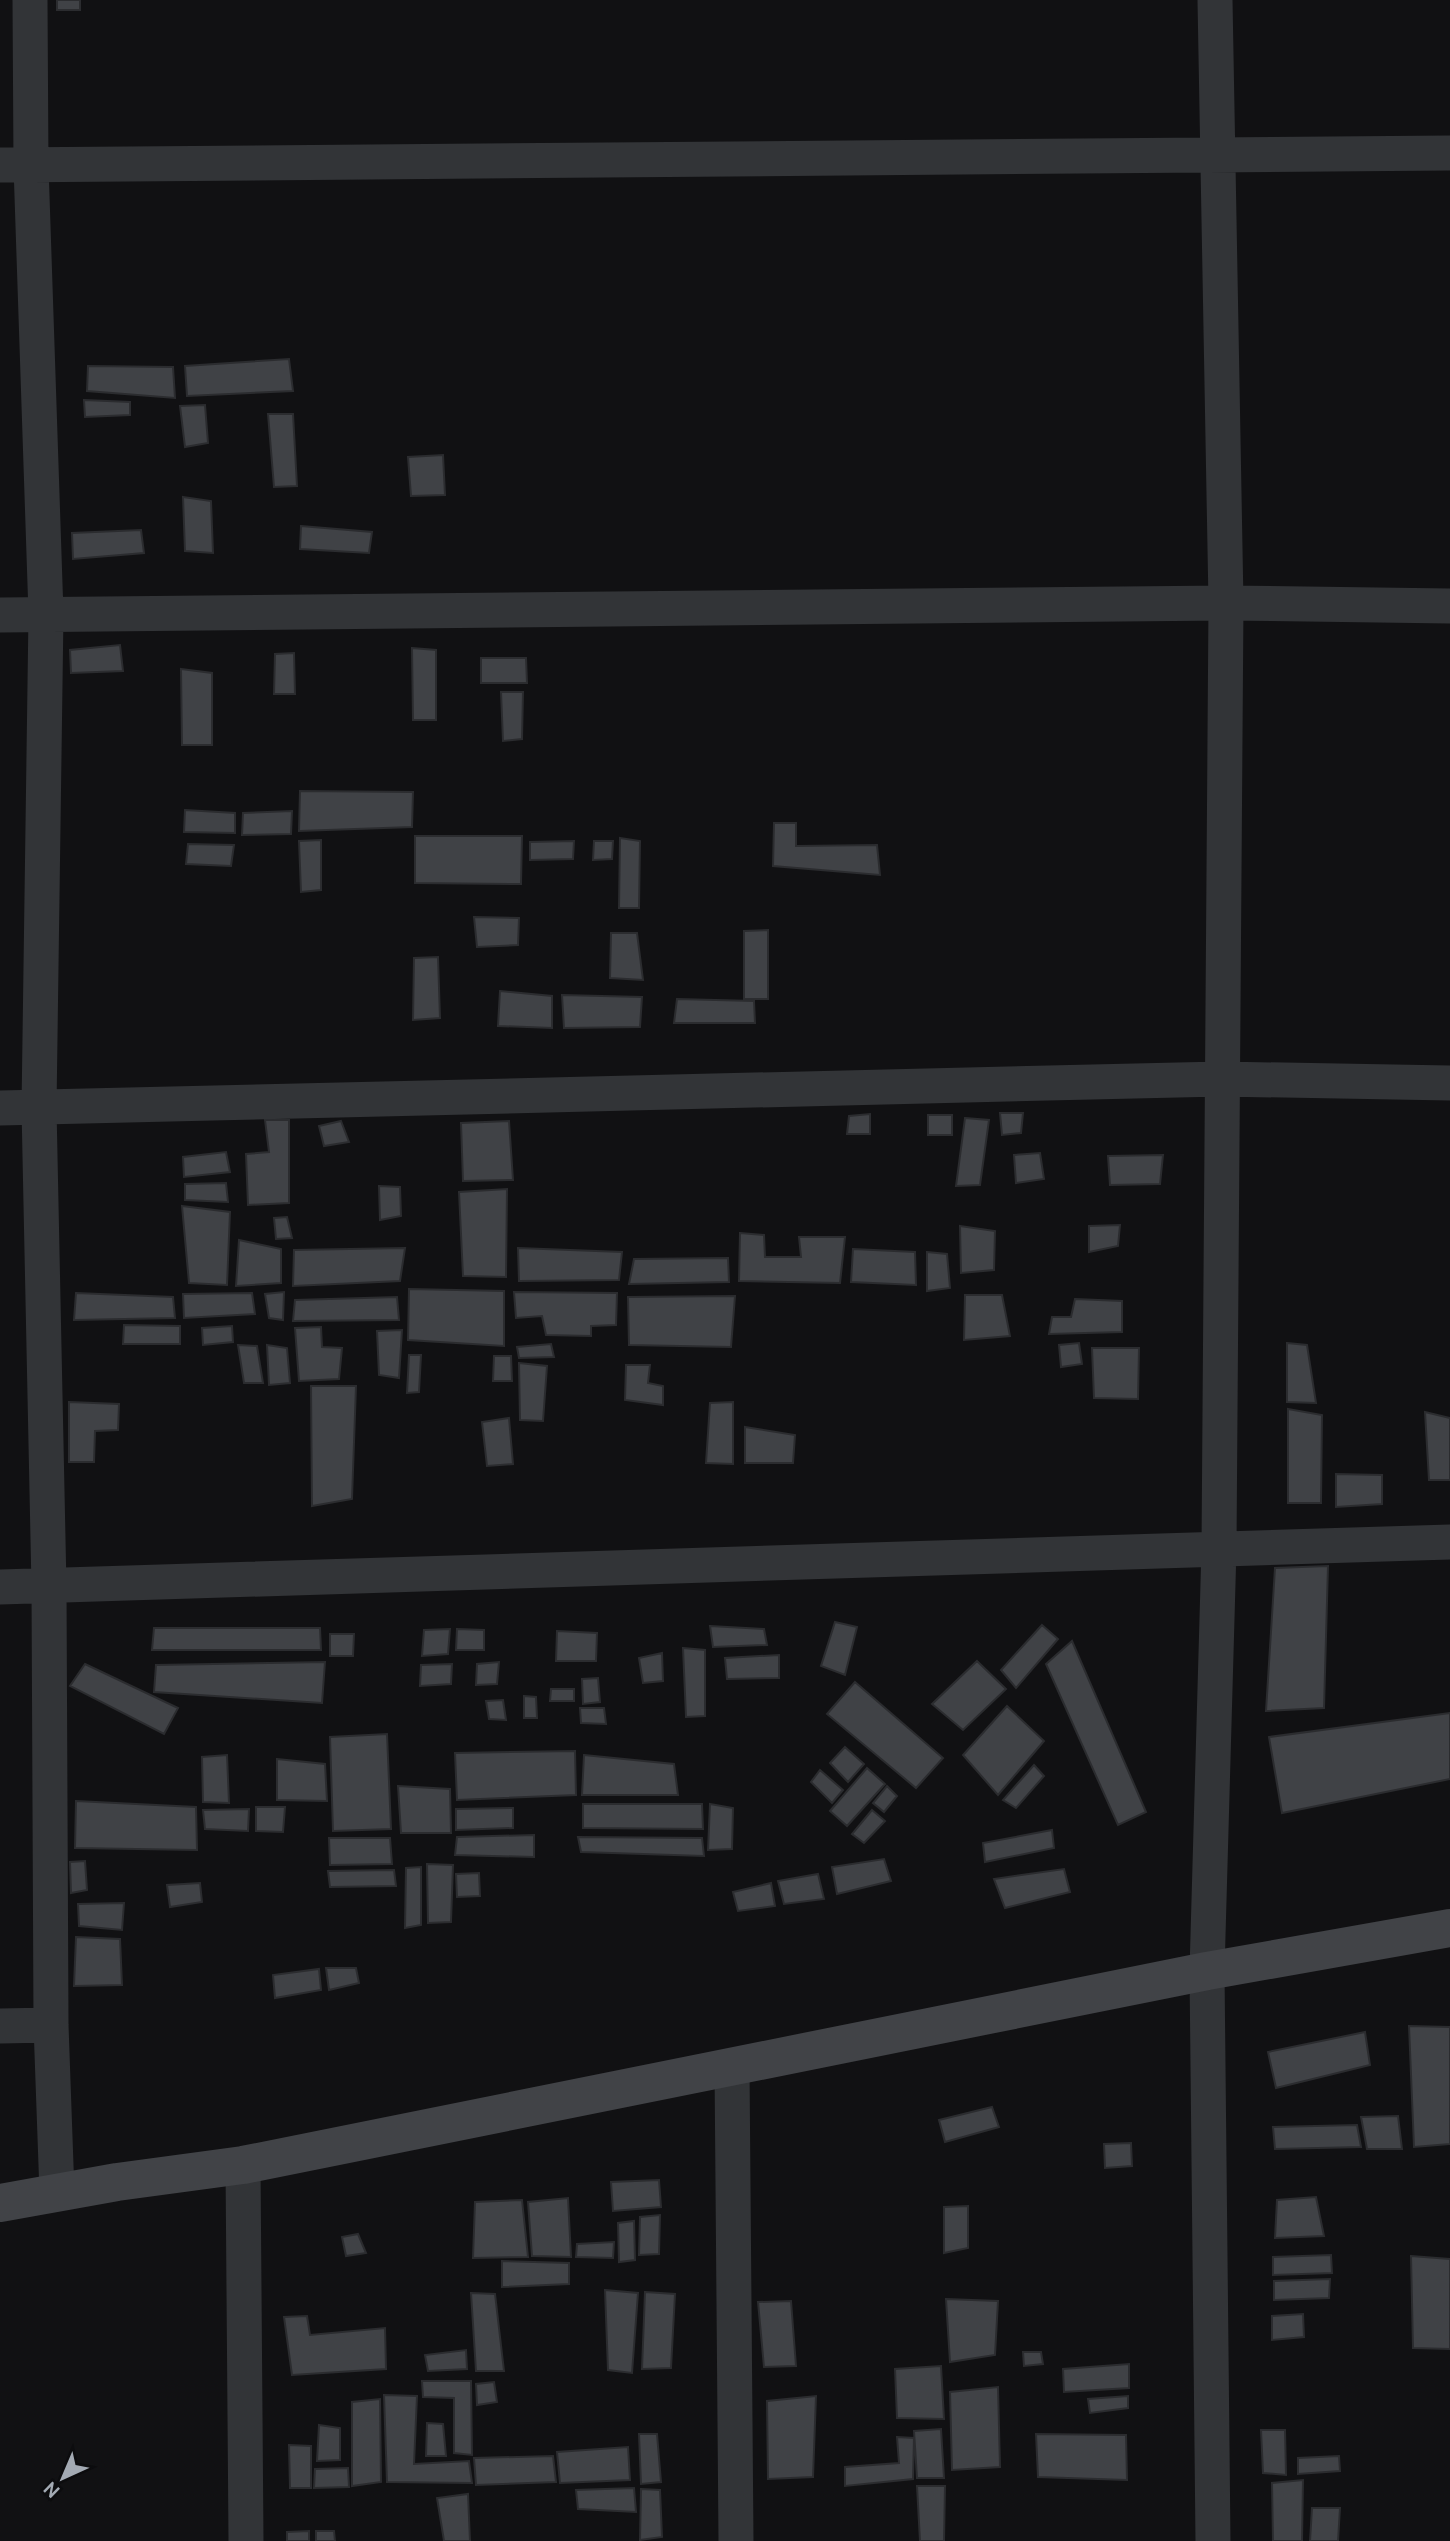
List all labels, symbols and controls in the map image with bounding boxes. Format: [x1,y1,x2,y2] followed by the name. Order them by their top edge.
[28,2443,98,2513] north arrow
[39,2477,64,2503] text: N

